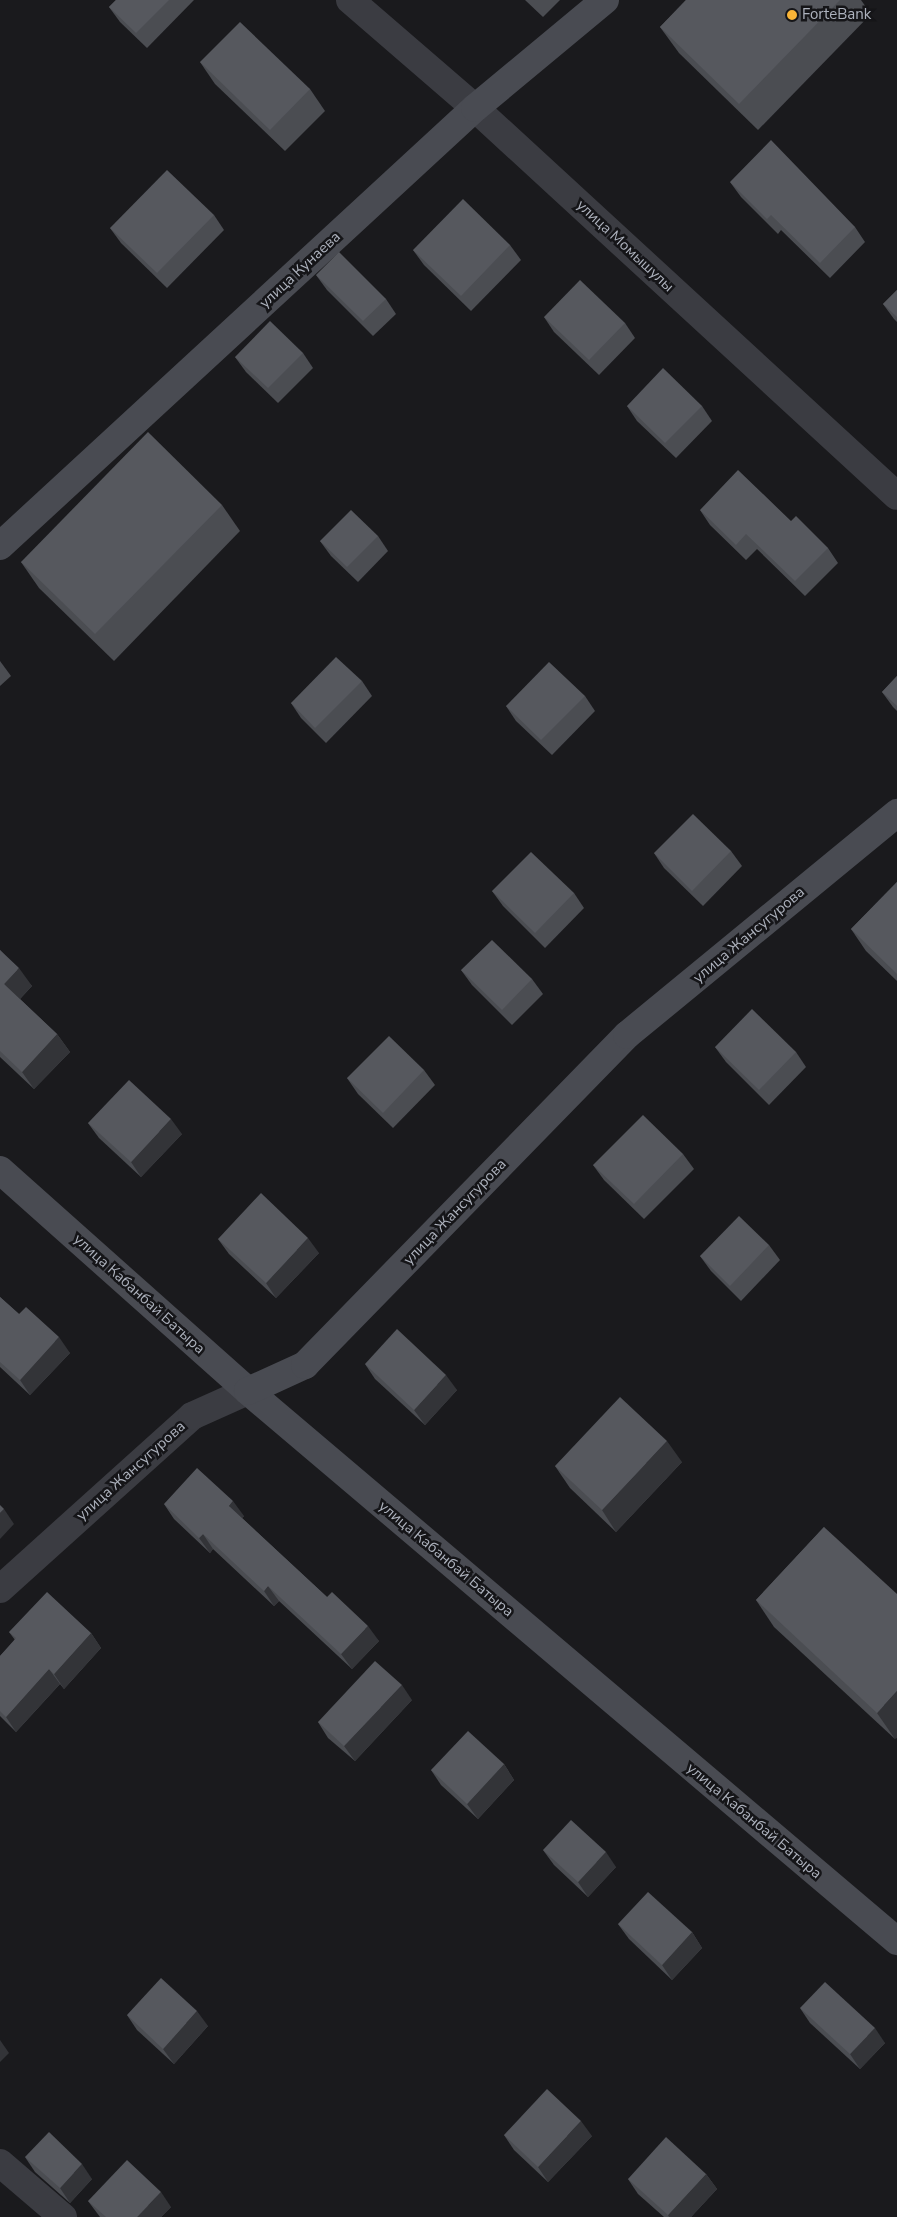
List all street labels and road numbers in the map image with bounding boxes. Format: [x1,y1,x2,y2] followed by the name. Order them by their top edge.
[572,196,678,296] street label: улица Момышулы
[256,228,344,312] street label: улица Кунаева
[690,883,808,987] street label: улица Жансугурова
[400,1155,510,1269] street label: улица Жансугурова
[70,1230,208,1358] street label: улица Кабанбай Батыра
[73,1417,189,1525] street label: улица Жансугурова
[375,1497,517,1621] street label: улица Кабанбай Батыра
[683,1759,825,1883] street label: улица Кабанбай Батыра

